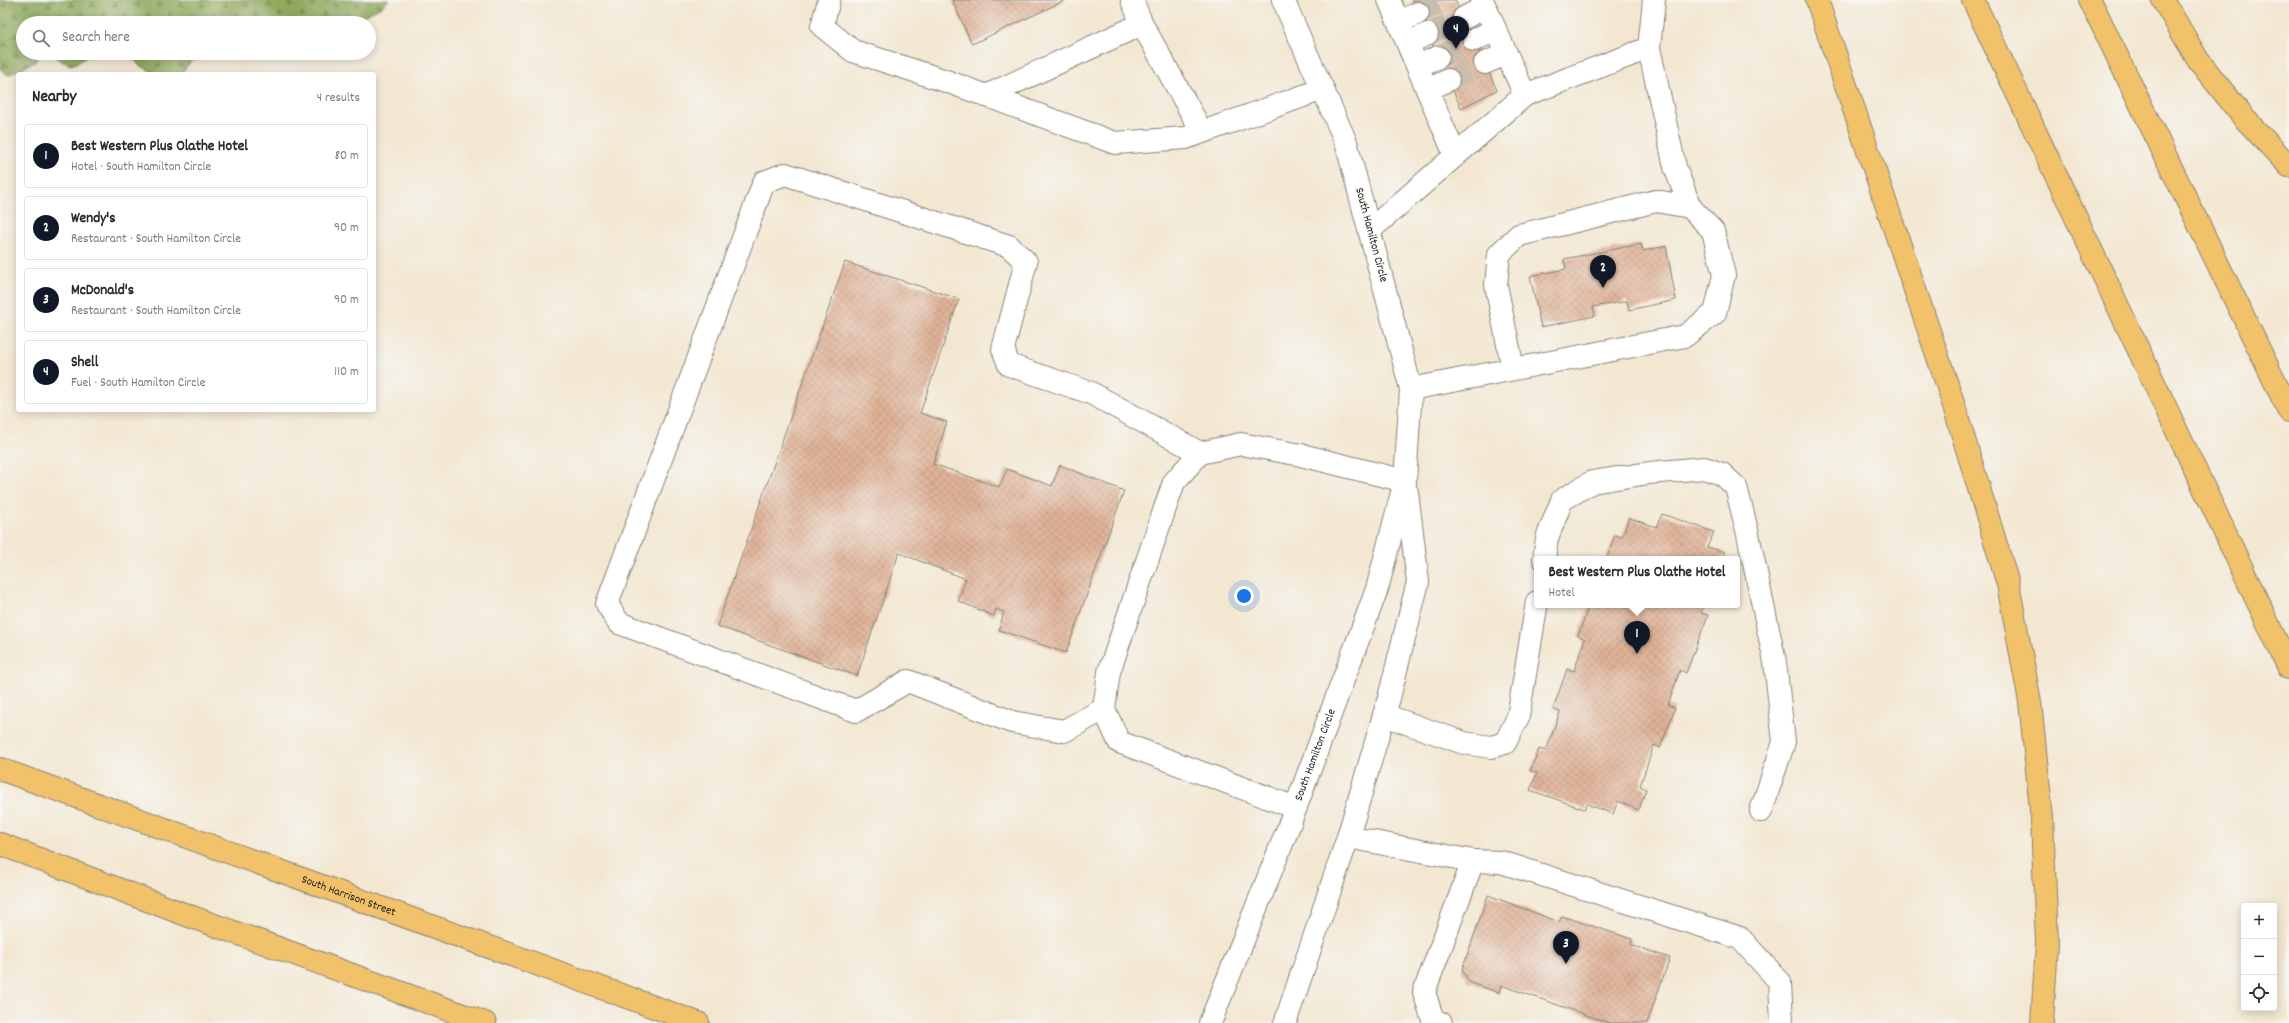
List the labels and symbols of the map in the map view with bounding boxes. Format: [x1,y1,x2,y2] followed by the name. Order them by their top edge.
[1443,16,1469,49] pin: 4
[1350,186,1392,284] street label: South Hamilton Circle
[1590,255,1616,288] pin: 2
[1234,586,1254,606] your location
[1624,621,1650,654] pin: 1
[1290,706,1340,803] street label: South Hamilton Circle
[299,871,399,921] street label: South Harrison Street
[1553,931,1579,964] pin: 3

